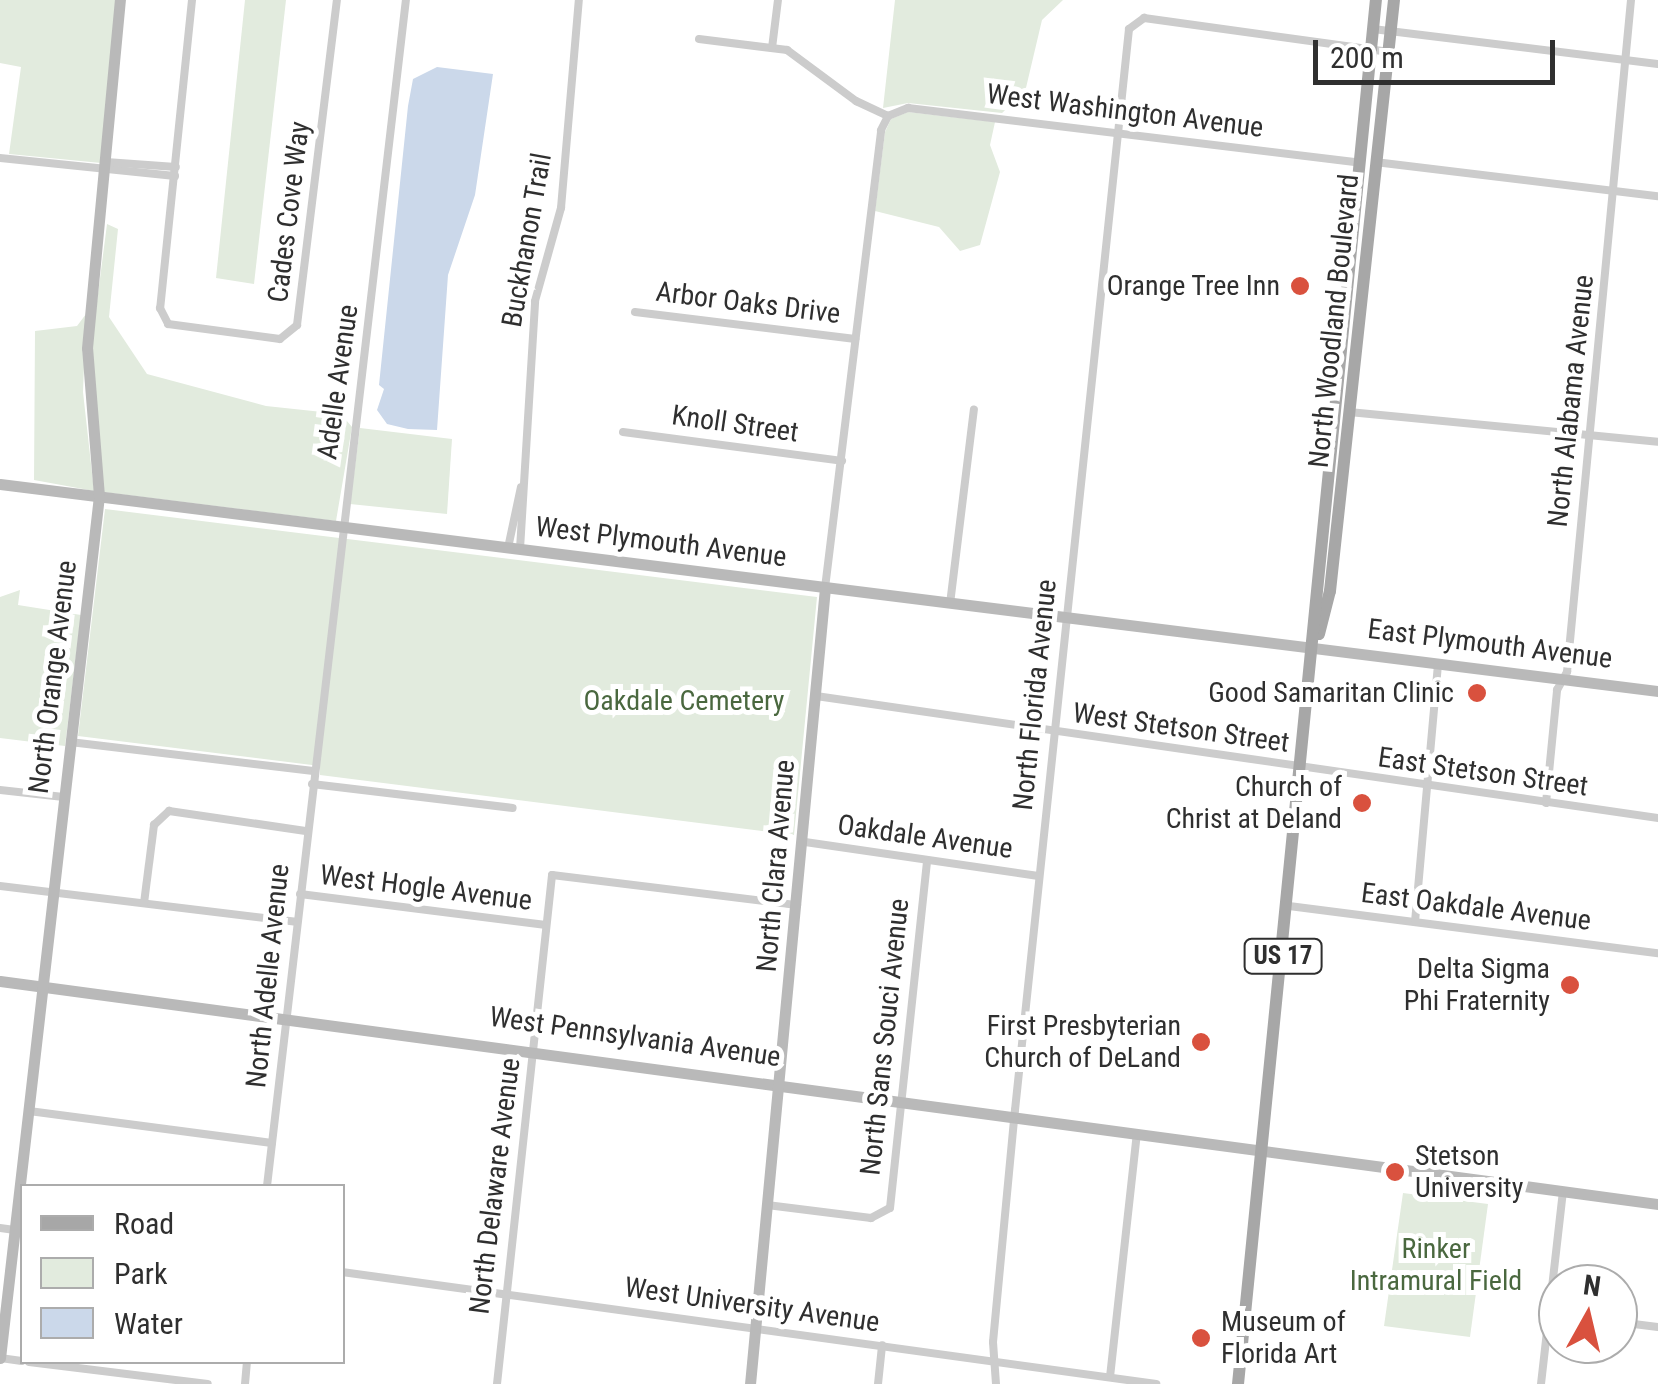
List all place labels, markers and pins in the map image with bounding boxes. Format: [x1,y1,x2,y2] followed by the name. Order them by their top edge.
[1106,269,1280,303] place label: Orange Tree Inn
[1289,275,1311,297] marker: Orange Tree Inn
[1208,676,1454,710] place label: Good Samaritan Clinic
[1464,680,1490,706] marker: Good Samaritan Clinic
[1166,770,1342,836] place label: Church of Christ at Deland
[1351,792,1373,814] marker: Church of Christ at Deland
[1404,952,1550,1018] place label: Delta Sigma Phi Fraternity
[1559,974,1581,996] marker: Delta Sigma Phi Fraternity
[984,1009,1181,1075] place label: First Presbyterian Church of DeLand
[1190,1031,1212,1053] marker: First Presbyterian Church of DeLand
[1415,1139,1523,1205] place label: Stetson University
[1384,1161,1406,1183] marker: Stetson University
[1221,1305,1346,1371] place label: Museum of Florida Art
[1190,1327,1212,1349] marker: Museum of Florida Art

